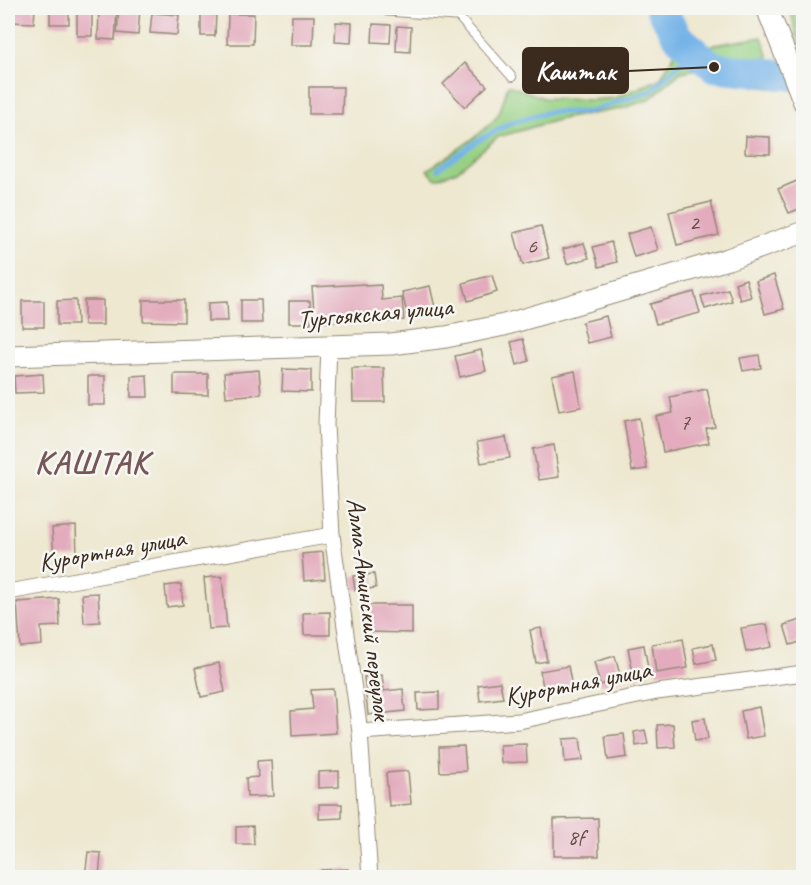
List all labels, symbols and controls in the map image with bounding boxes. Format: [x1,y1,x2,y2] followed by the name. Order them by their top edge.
[523,48,628,93] callout: Каштак
[535,54,618,88] text: Каштак
[689,209,701,237] house number: 2
[527,232,538,260] house number: 6
[296,290,456,336] street label: Тургоякская улица
[680,408,691,436] house number: 7
[35,442,154,483] district label: КАШТАК
[339,496,399,724] street label: Алма-Атинский переулок
[36,521,190,579] street label: Курортная улица
[502,652,656,713] street label: Курортная улица
[568,823,589,851] house number: 8f

